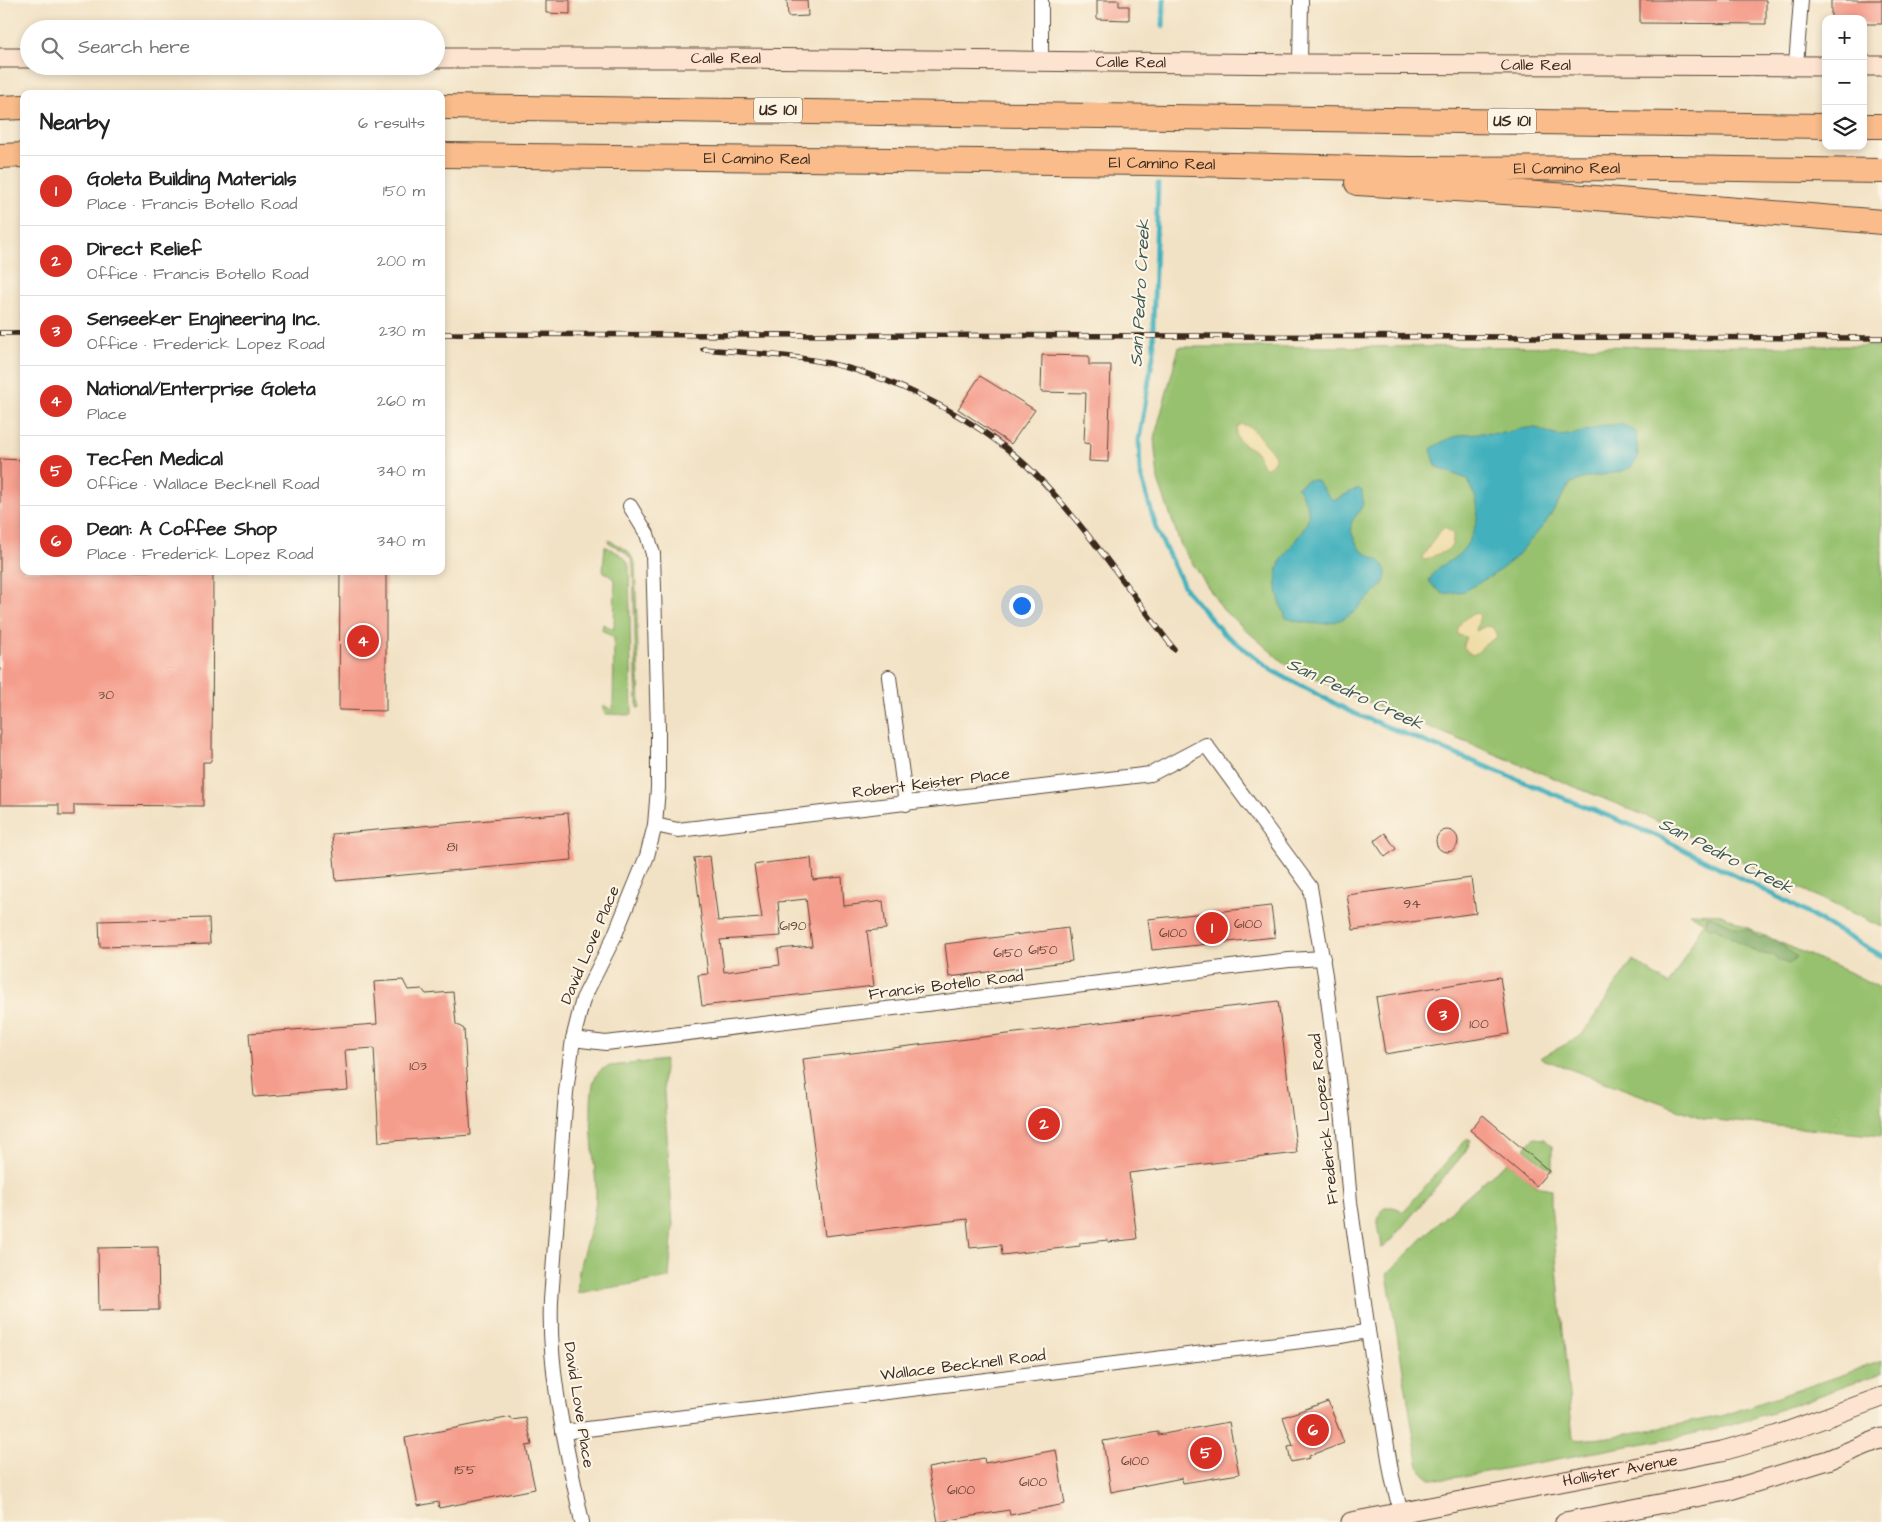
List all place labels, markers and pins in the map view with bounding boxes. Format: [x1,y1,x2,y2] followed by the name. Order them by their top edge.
[347,622,379,660] pin: 4
[1196,909,1228,947] pin: 1
[1427,996,1459,1034] pin: 3
[1028,1105,1060,1143] pin: 2
[1297,1411,1329,1449] pin: 6
[1190,1434,1222,1472] pin: 5

